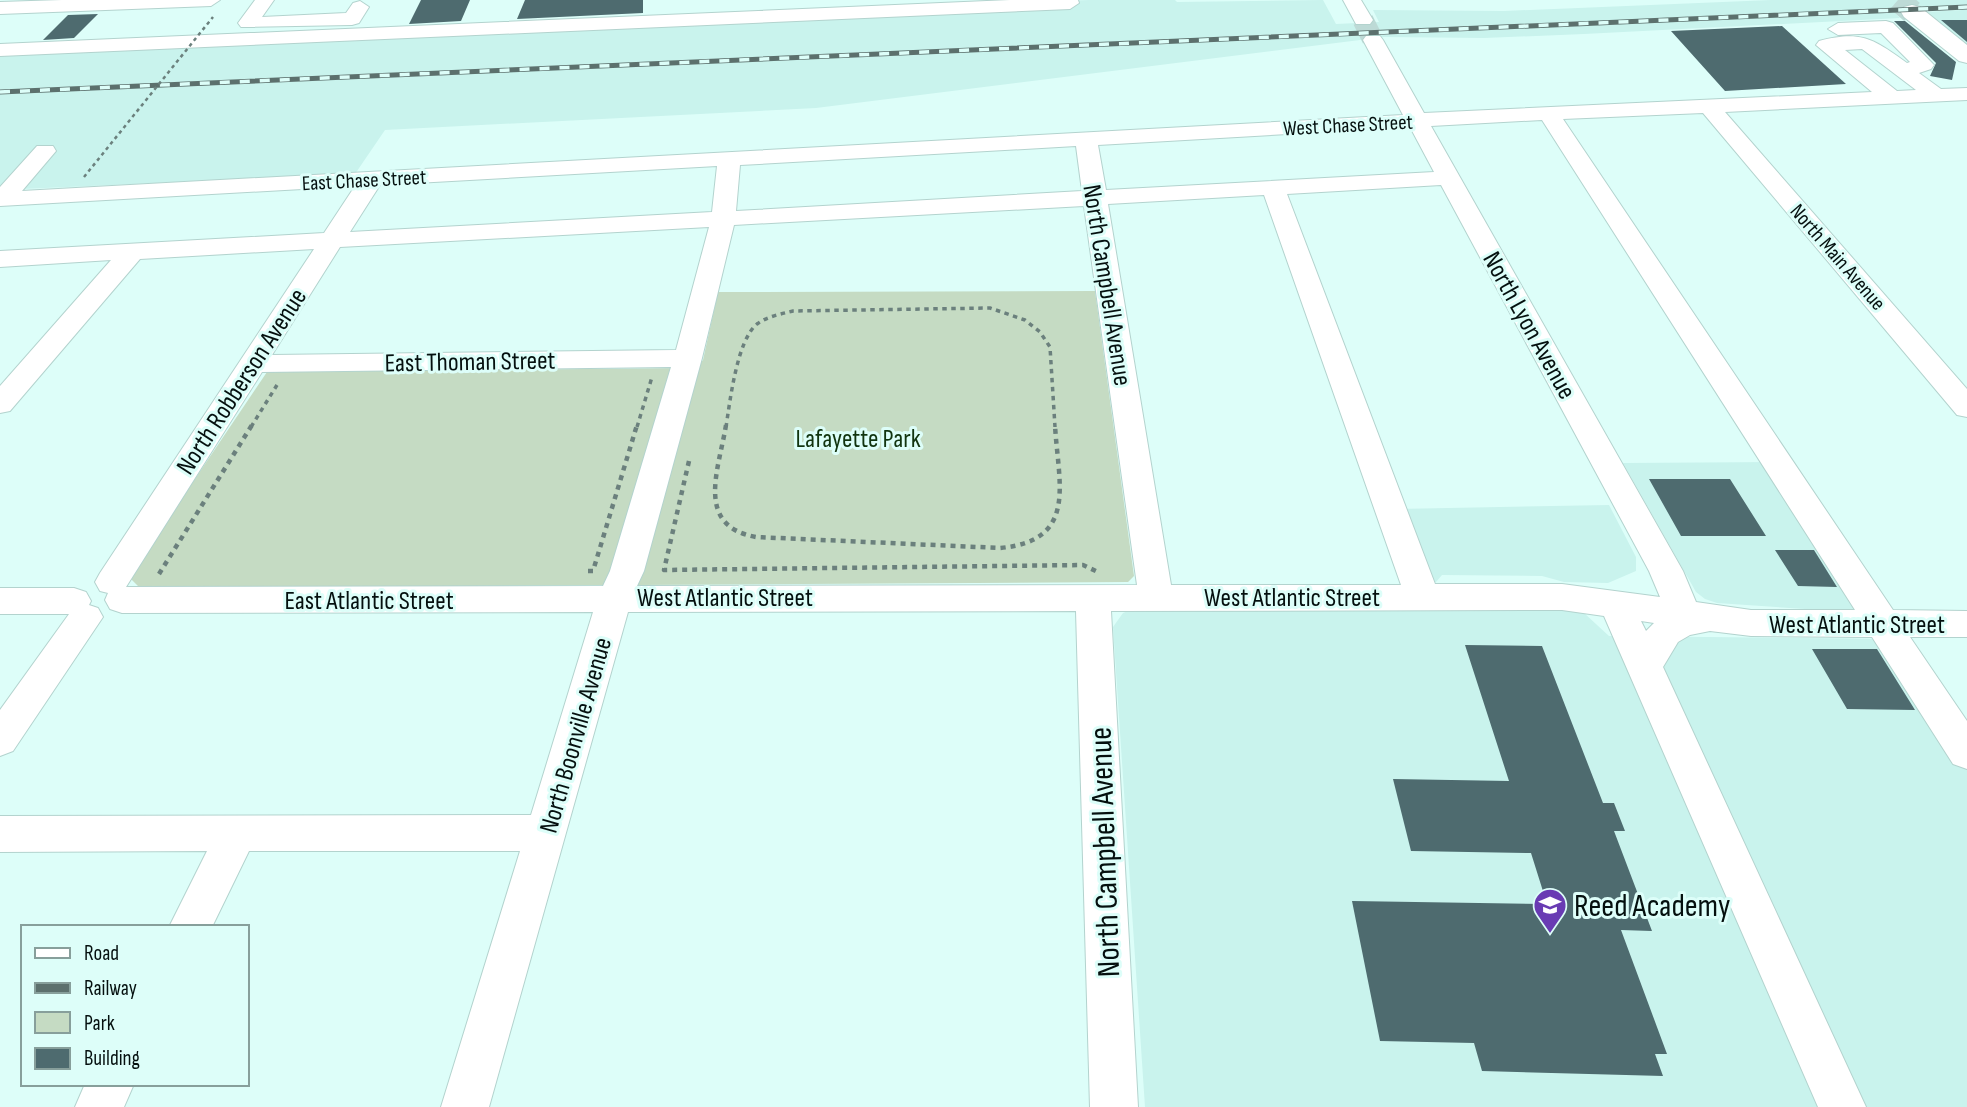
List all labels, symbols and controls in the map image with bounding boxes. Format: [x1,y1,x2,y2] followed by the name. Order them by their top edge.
[1282,110,1414,141] street label: West Chase Street
[301,165,427,196] street label: East Chase Street
[1075,182,1138,388] street label: North Campbell Avenue
[1785,199,1891,316] street label: North Main Avenue
[1475,247,1582,405] street label: North Lyon Avenue
[171,283,314,481] street label: North Robberson Avenue
[384,346,556,379] street label: East Thoman Street
[795,424,921,455] park label: Lafayette Park
[637,583,813,614] street label: West Atlantic Street
[1204,583,1380,614] street label: West Atlantic Street
[284,586,454,617] street label: East Atlantic Street
[1769,610,1945,641] street label: West Atlantic Street
[534,634,619,837] street label: North Boonville Avenue
[1082,726,1129,978] street label: North Campbell Avenue
[1531,886,1569,935] school or university icon: Reed Academy
[1574,887,1730,926] place label: Reed Academy
[21,925,248,1086] legend
[84,941,119,966] text: Road
[84,976,137,1001] text: Railway
[84,1011,115,1036] text: Park
[84,1046,140,1071] text: Building

